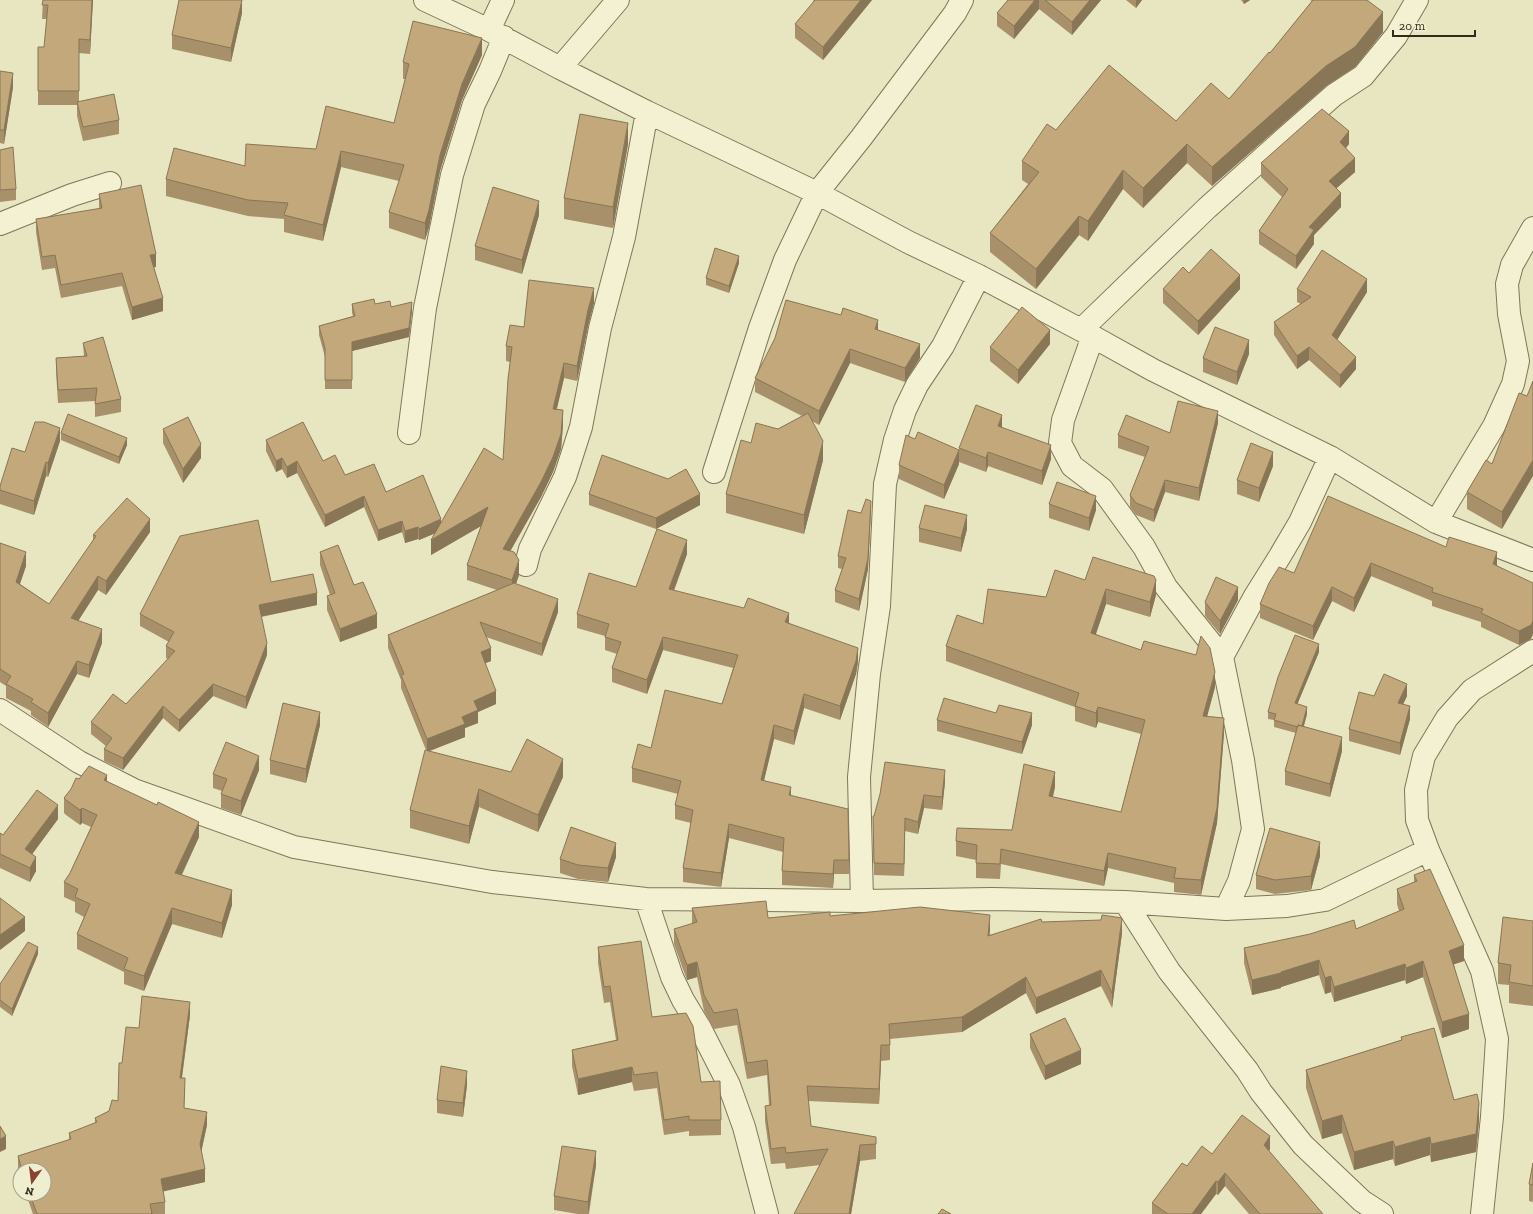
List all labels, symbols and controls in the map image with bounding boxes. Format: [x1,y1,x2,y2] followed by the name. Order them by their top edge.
[1393,12,1475,38] scale bar
[1399,19,1426,33] text: 20 m
[12,1162,52,1202] north arrow
[23,1184,35,1199] text: N

